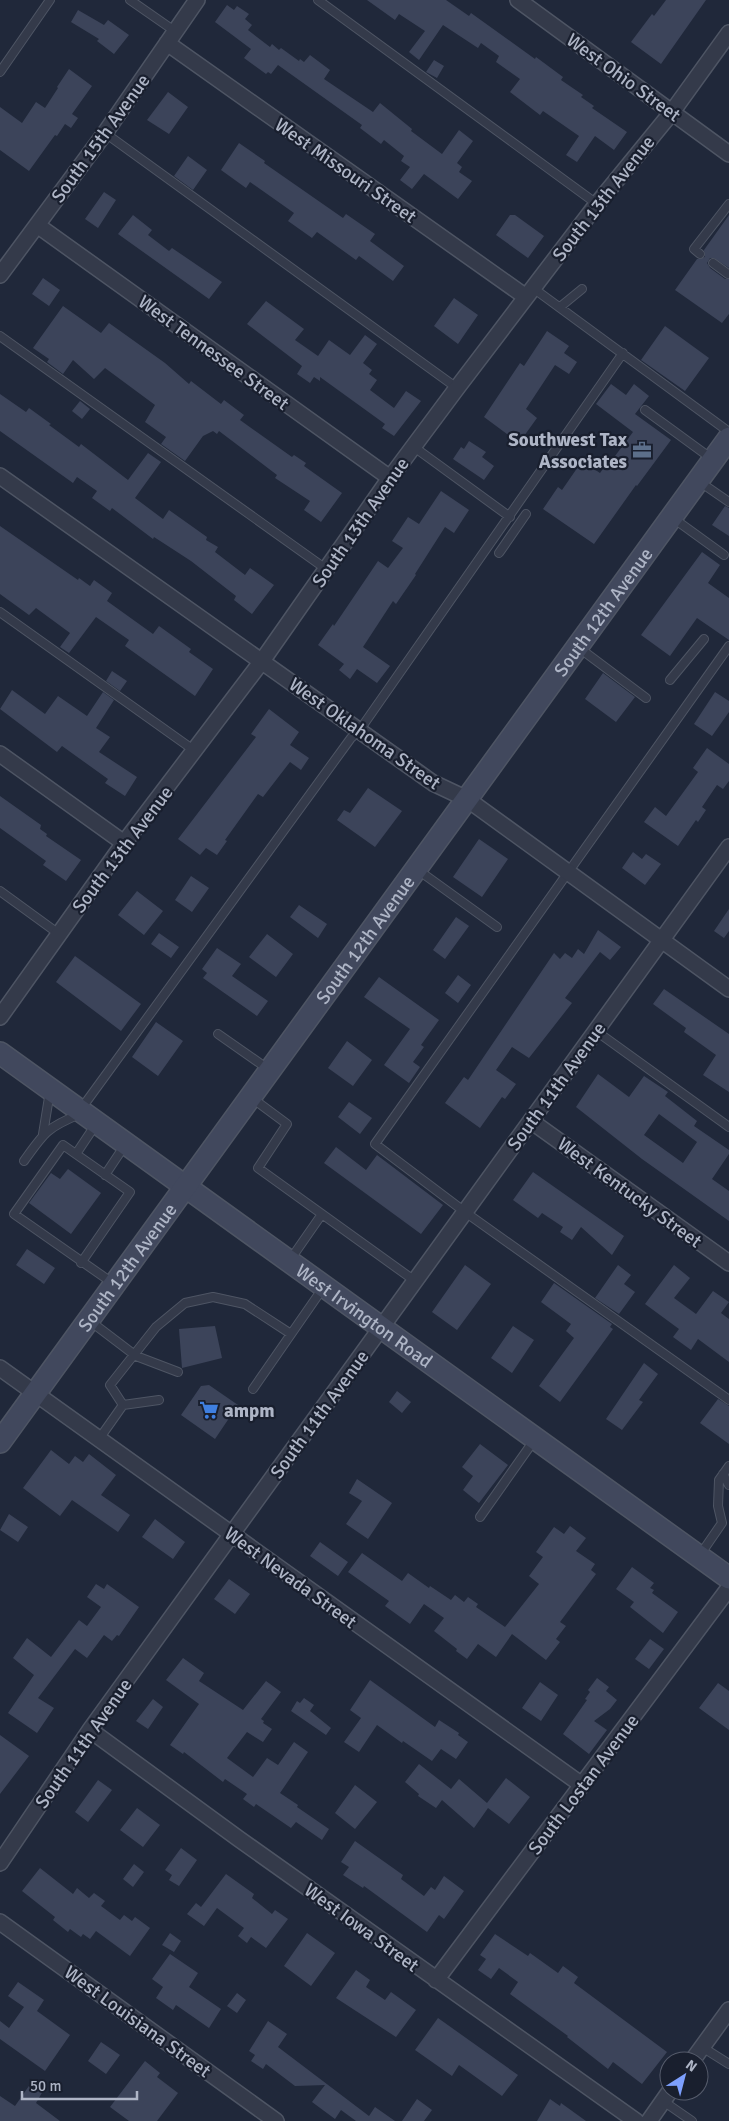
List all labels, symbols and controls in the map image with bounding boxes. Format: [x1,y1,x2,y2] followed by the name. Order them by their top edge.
[561,28,686,128] street label: West Ohio Street
[46,70,156,208] street label: South 15th Avenue
[270,113,421,229] street label: West Missouri Street
[547,131,660,266] street label: South 13th Avenue
[133,290,294,416] street label: West Tennessee Street
[508,428,628,474] place label: Southwest Tax Associates
[631,439,653,461] office icon: Southwest Tax Associates
[307,453,415,592] street label: South 13th Avenue
[549,543,658,681] street label: South 12th Avenue
[284,672,445,795] street label: West Oklahoma Street
[67,781,178,918] street label: South 13th Avenue
[311,871,420,1009] street label: South 12th Avenue
[502,1018,612,1156] street label: South 11th Avenue
[552,1132,707,1254] street label: West Kentucky Street
[73,1199,182,1337] street label: South 12th Avenue
[291,1259,437,1374] street label: West Irvington Road
[265,1346,375,1484] street label: South 11th Avenue
[198,1399,220,1421] supermarket icon: ampm
[224,1399,275,1423] place label: ampm
[220,1522,362,1634] street label: West Nevada Street
[30,1674,138,1813] street label: South 11th Avenue
[523,1710,645,1860] street label: South Lostan Avenue
[299,1878,424,1978] street label: West Iowa Street
[59,1960,216,2083] street label: West Louisiana Street
[659,2051,709,2101] north arrow
[682,2056,700,2076] text: N
[22,2068,138,2100] scale bar
[30,2077,61,2095] text: 50 m

